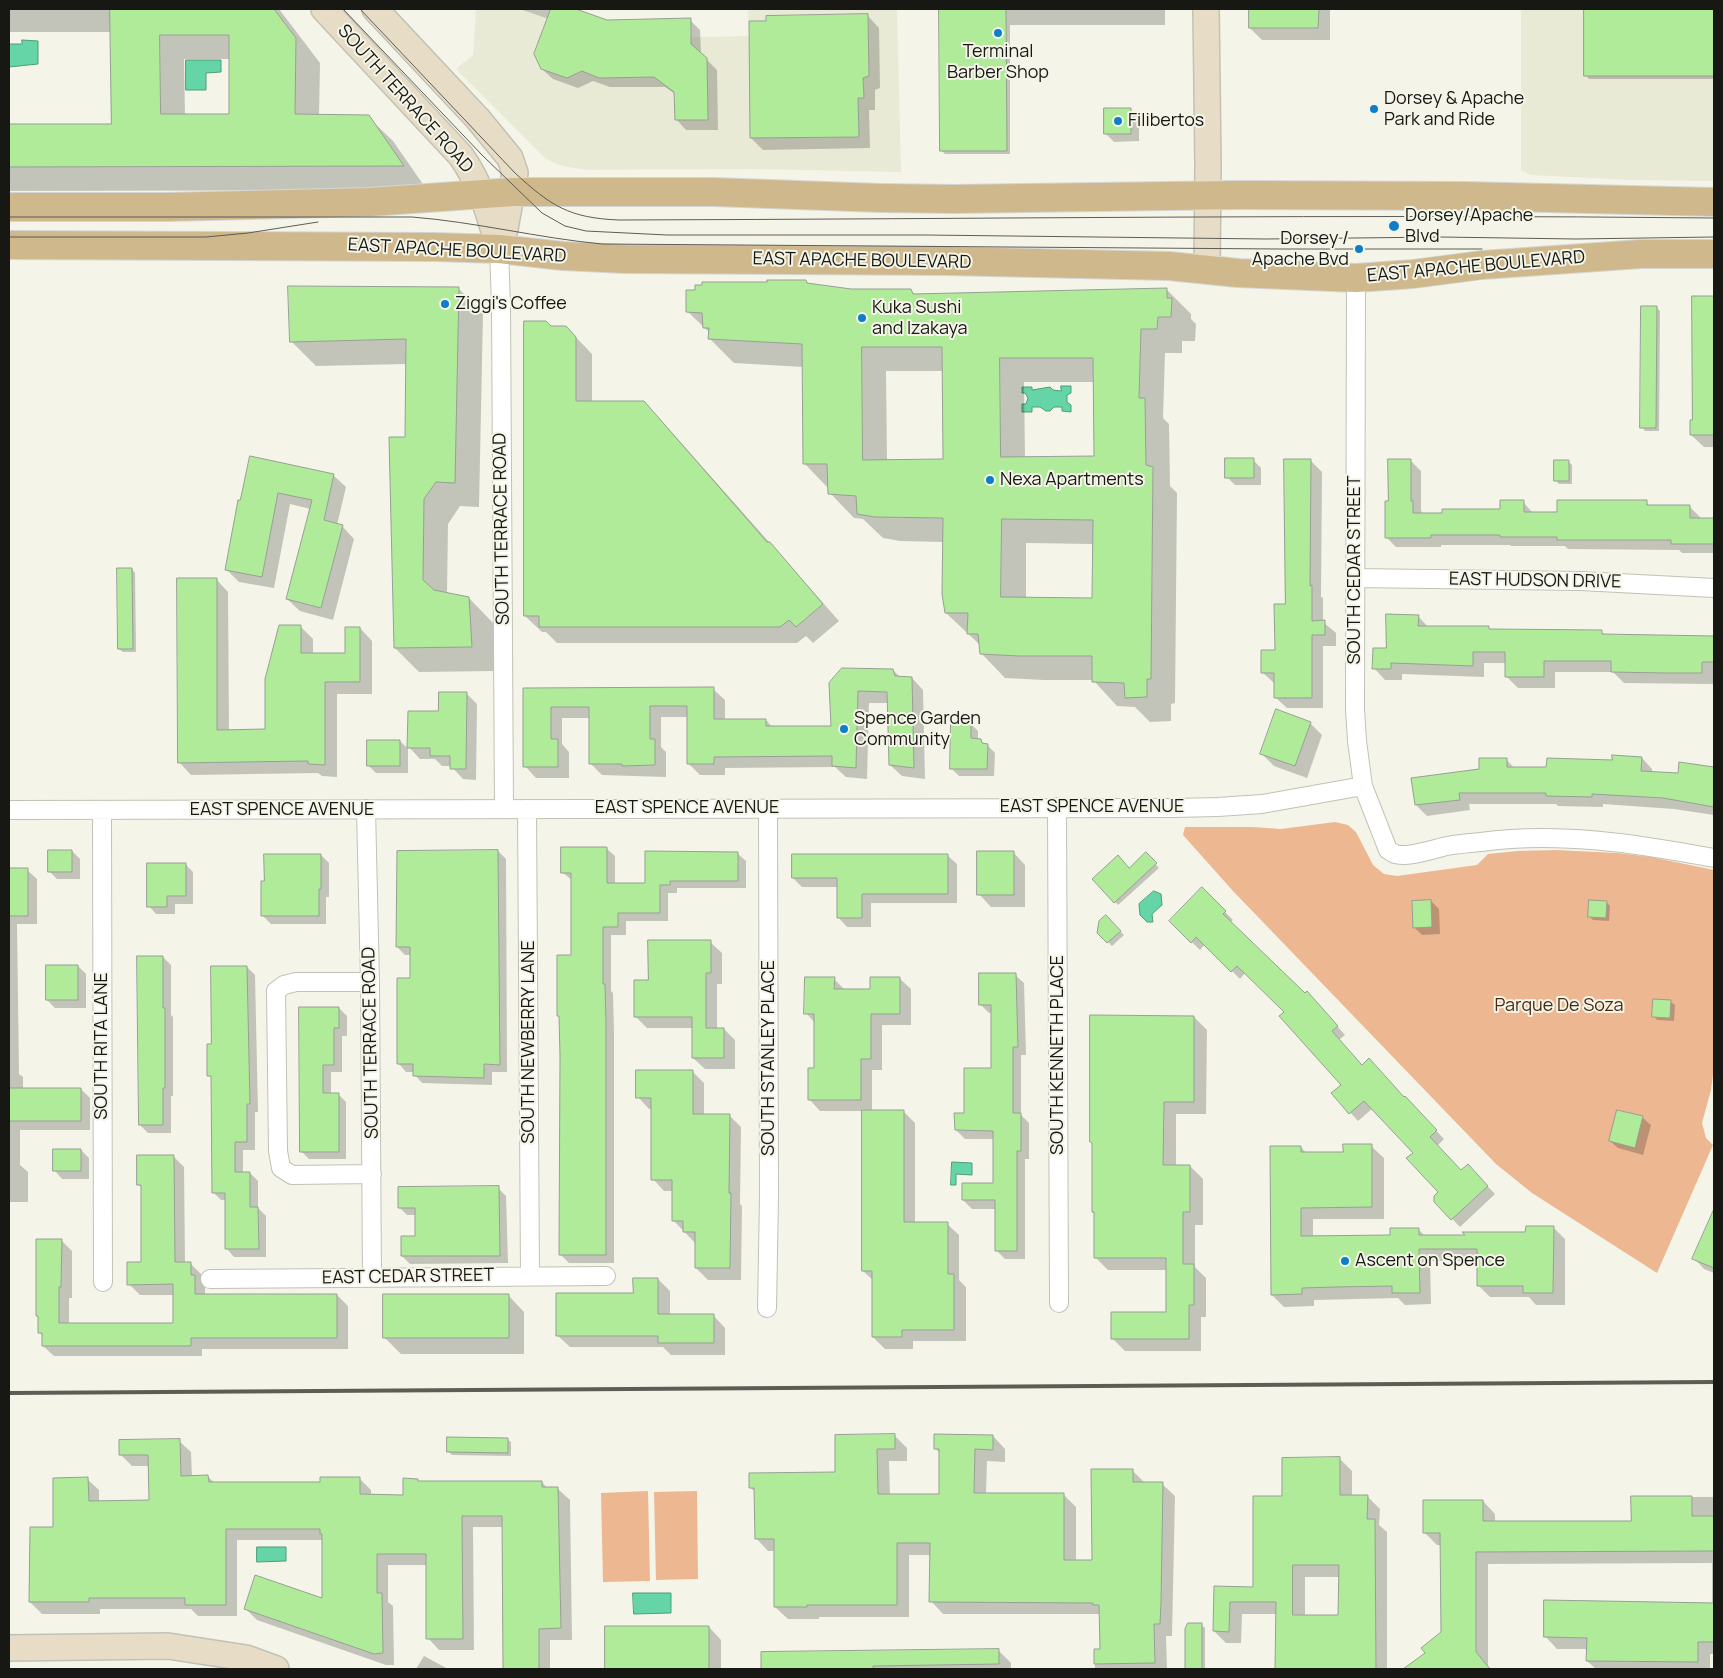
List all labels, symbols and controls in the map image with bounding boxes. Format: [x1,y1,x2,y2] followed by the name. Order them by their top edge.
[333,20,477,178] street label: SOUTH TERRACE ROAD
[992,27,1004,39] marker: Terminal Barber Shop
[947,41,1049,84] place label: Terminal Barber Shop
[1384,88,1524,130] place label: Dorsey & Apache Park and Ride
[1368,103,1380,115] marker: Dorsey & Apache Park and Ride
[1128,110,1204,132] place label: Filibertos
[1112,115,1124,127] marker: Filibertos
[1405,205,1533,248] place label: Dorsey/Apache Blvd
[1387,219,1401,233] marker: Dorsey/Apache Blvd
[1252,228,1349,270] place label: Dorsey / Apache Bvd
[347,234,567,268] street label: EAST APACHE BOULEVARD
[1353,243,1365,255] marker: Dorsey / Apache Bvd
[1366,247,1586,287] street label: EAST APACHE BOULEVARD
[752,248,972,274] street label: EAST APACHE BOULEVARD
[455,293,567,315] place label: Ziggi's Coffee
[872,297,968,340] place label: Kuka Sushi and Izakaya
[439,298,451,310] marker: Ziggi's Coffee
[856,312,868,324] marker: Kuka Sushi and Izakaya
[490,433,514,625] street label: SOUTH TERRACE ROAD
[1000,469,1144,491] place label: Nexa Apartments
[984,474,996,486] marker: Nexa Apartments
[1344,475,1366,665] street label: SOUTH CEDAR STREET
[1449,569,1621,593] street label: EAST HUDSON DRIVE
[854,708,981,751] place label: Spence Garden Community
[838,723,850,735] marker: Spence Garden Community
[1000,796,1184,818] street label: EAST SPENCE AVENUE
[595,797,779,819] street label: EAST SPENCE AVENUE
[190,799,374,821] street label: EAST SPENCE AVENUE
[518,940,540,1144] street label: SOUTH NEWBERRY LANE
[359,947,383,1139] street label: SOUTH TERRACE ROAD
[1047,955,1069,1155] street label: SOUTH KENNETH PLACE
[758,960,780,1156] street label: SOUTH STANLEY PLACE
[91,972,113,1120] street label: SOUTH RITA LANE
[1495,995,1623,1017] park label: Parque De Soza
[1355,1250,1505,1272] place label: Ascent on Spence
[1339,1255,1351,1267] marker: Ascent on Spence
[322,1265,494,1289] street label: EAST CEDAR STREET

